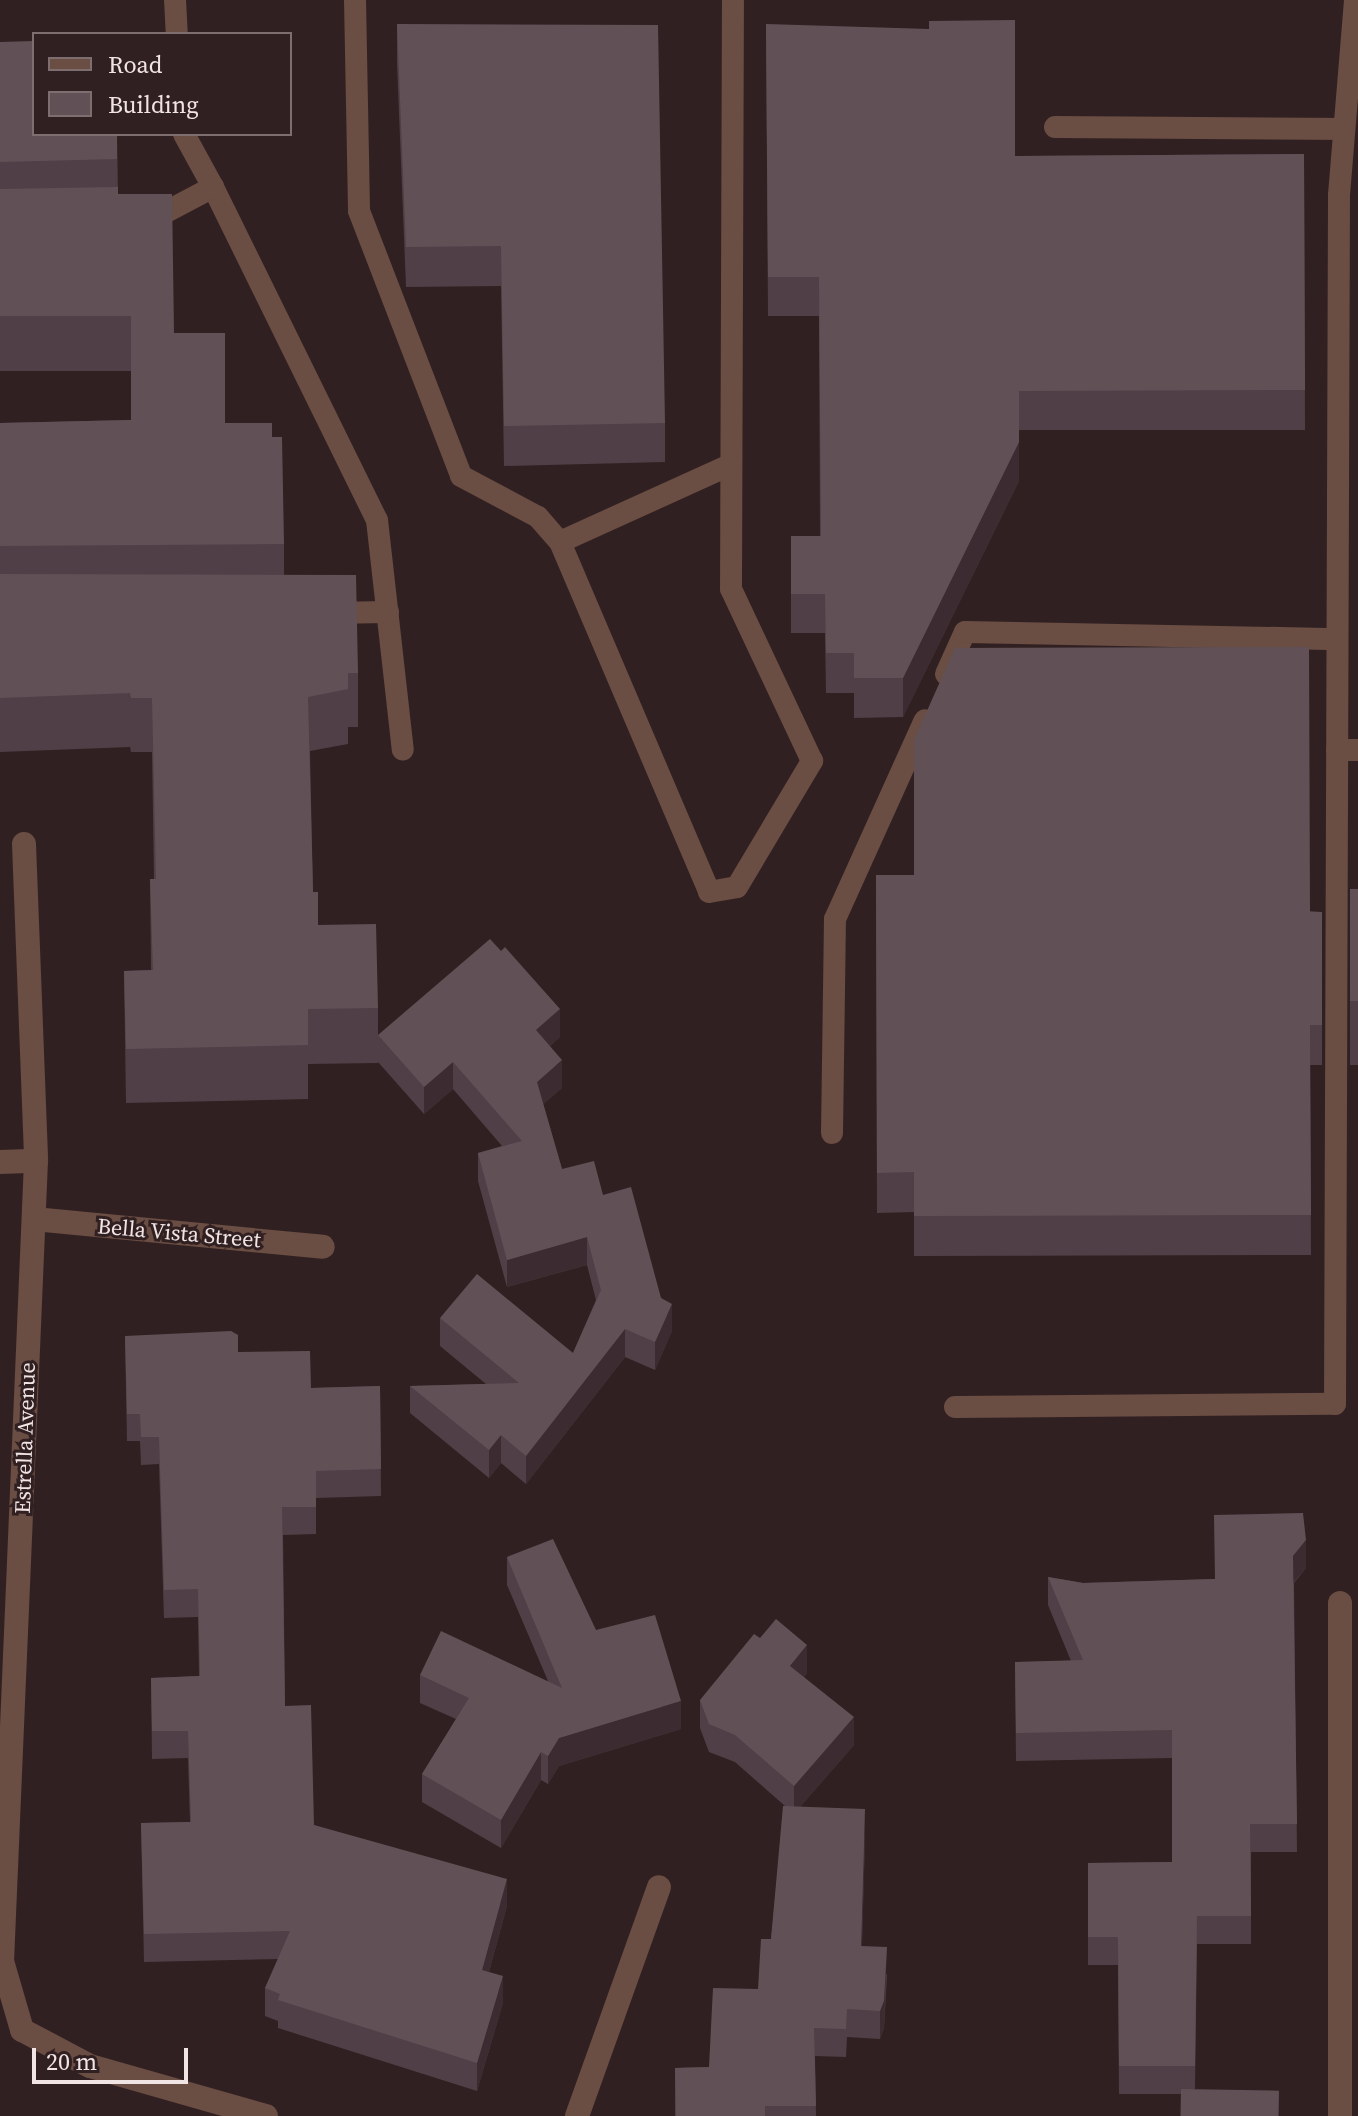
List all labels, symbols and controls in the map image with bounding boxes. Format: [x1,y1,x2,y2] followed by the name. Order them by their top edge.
[32,32,292,136] legend
[108,48,162,81] text: Road
[108,88,199,121] text: Building
[96,1213,262,1253] street label: Bella Vista Street
[9,1362,41,1514] street label: Estrella Avenue
[36,2032,192,2082] scale bar
[46,2045,97,2078] text: 20 m

